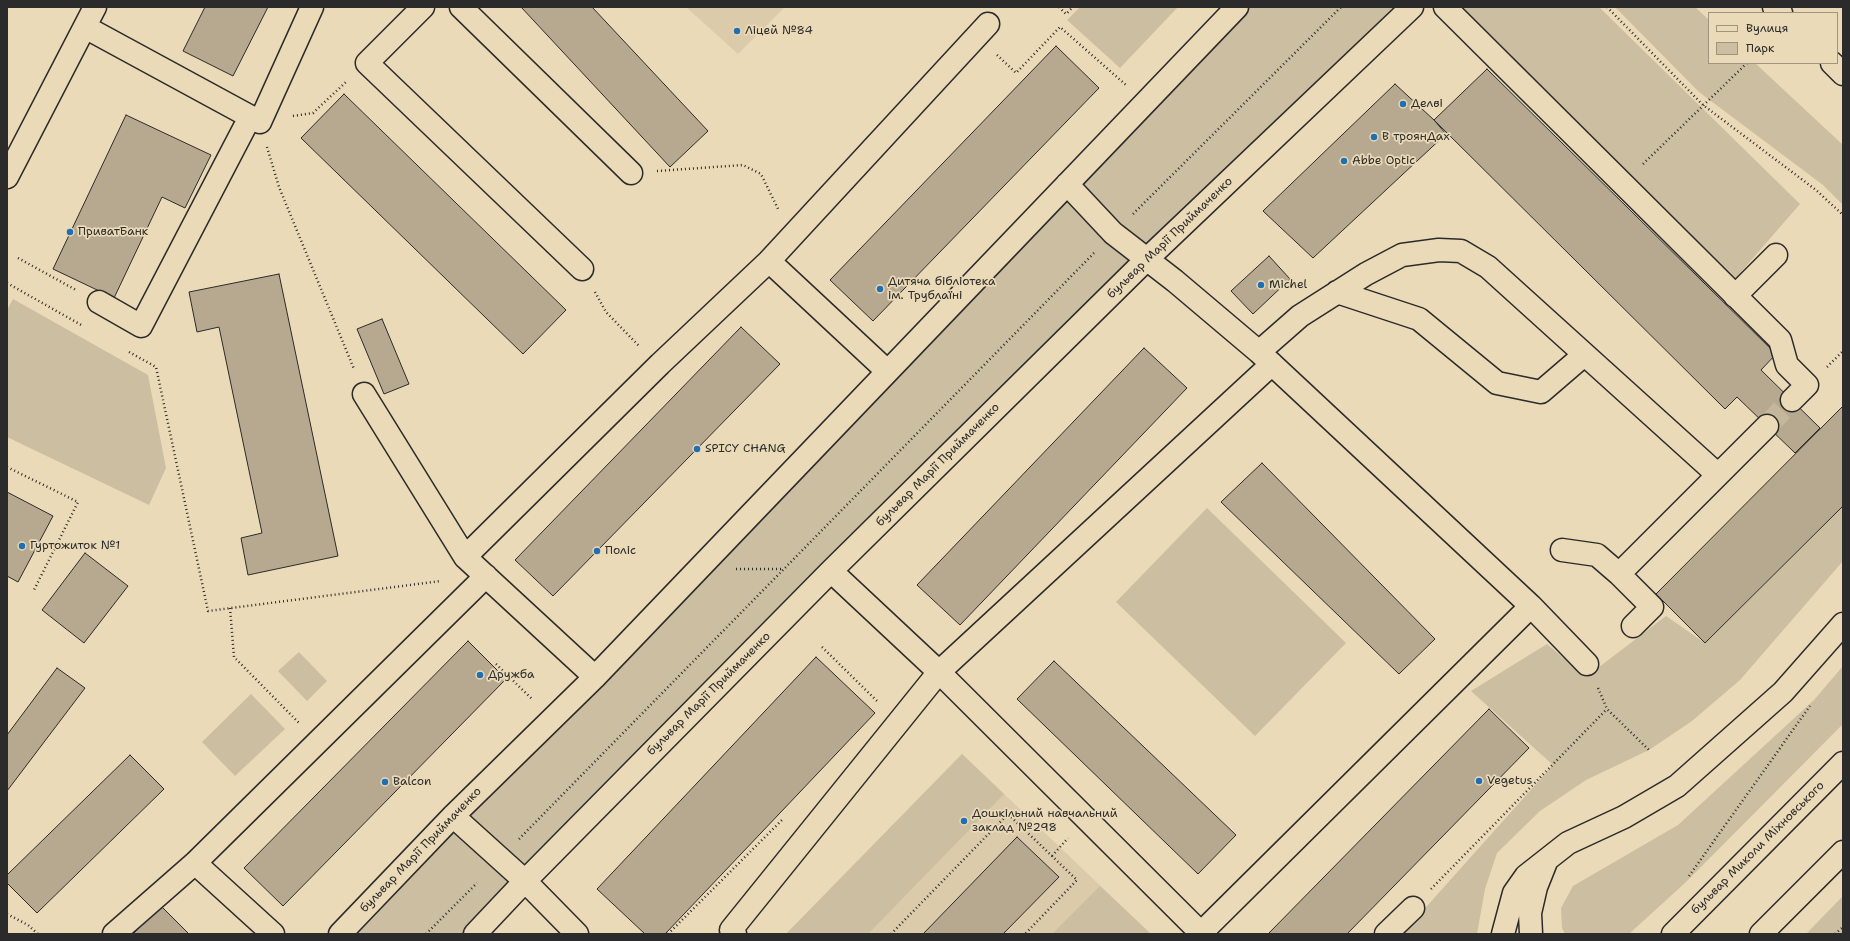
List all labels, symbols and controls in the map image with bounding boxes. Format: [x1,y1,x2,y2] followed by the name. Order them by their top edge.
[1708,12,1838,64] legend
[1746,20,1788,36] text: Вулиця
[745,24,813,38] place label: Ліцей №84
[732,26,742,36] marker: Ліцей №84
[1746,40,1774,56] text: Парк
[1411,97,1443,111] place label: Делві
[1398,99,1408,109] marker: Делві
[1382,130,1450,144] place label: В троянДах
[1369,132,1379,142] marker: В троянДах
[1352,154,1415,168] place label: Abbe Optic
[1339,156,1349,166] marker: Abbe Optic
[1104,174,1236,302] street label: бульвар Марії Приймаченко
[78,225,148,239] place label: ПриватБанк
[65,227,75,237] marker: ПриватБанк
[888,275,995,303] place label: Дитяча бібліотека ім. Трублаїні
[1269,278,1307,292] place label: Michel
[1256,280,1266,290] marker: Michel
[875,284,885,294] marker: Дитяча бібліотека ім. Трублаїні
[873,400,1003,530] street label: бульвар Марії Приймаченко
[705,442,786,456] place label: SPICY CHANG
[692,444,702,454] marker: SPICY CHANG
[30,539,120,553] place label: Гуртожиток №1
[17,541,27,551] marker: Гуртожиток №1
[605,544,636,558] place label: Поліс
[592,546,602,556] marker: Поліс
[644,629,774,759] street label: бульвар Марії Приймаченко
[488,668,534,682] place label: Дружба
[475,670,485,680] marker: Дружба
[1487,774,1532,788] place label: Vegetus
[393,775,431,789] place label: Balcon
[1474,776,1484,786] marker: Vegetus
[380,777,390,787] marker: Balcon
[1688,778,1828,918] street label: бульвар Миколи Міхновського
[357,784,485,916] street label: бульвар Марії Приймаченко
[972,807,1118,835] place label: Дошкільний навчальний заклад №298
[959,816,969,826] marker: Дошкільний навчальний заклад №298

